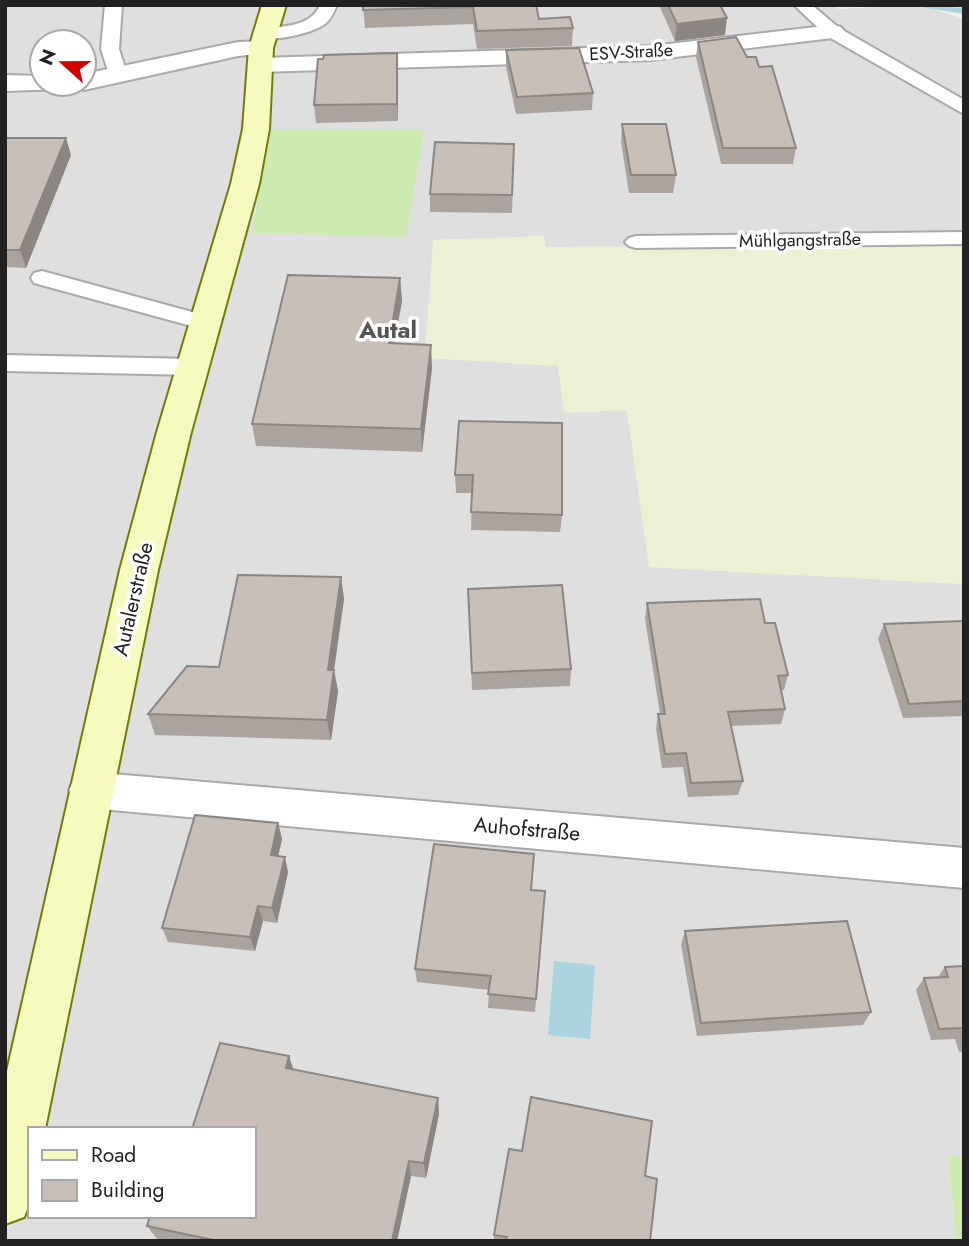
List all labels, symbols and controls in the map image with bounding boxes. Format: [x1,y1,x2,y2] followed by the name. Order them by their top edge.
[28,28,98,98] north arrow
[588,37,674,67] street label: ESV-Straße
[32,45,63,69] text: N
[739,226,861,254] street label: Mühlgangstraße
[358,312,417,347] district label: Autal
[105,539,161,659] street label: Autalerstraße
[473,809,582,849] street label: Auhofstraße
[28,1127,256,1218] legend
[91,1140,136,1170] text: Road
[91,1175,164,1205] text: Building

